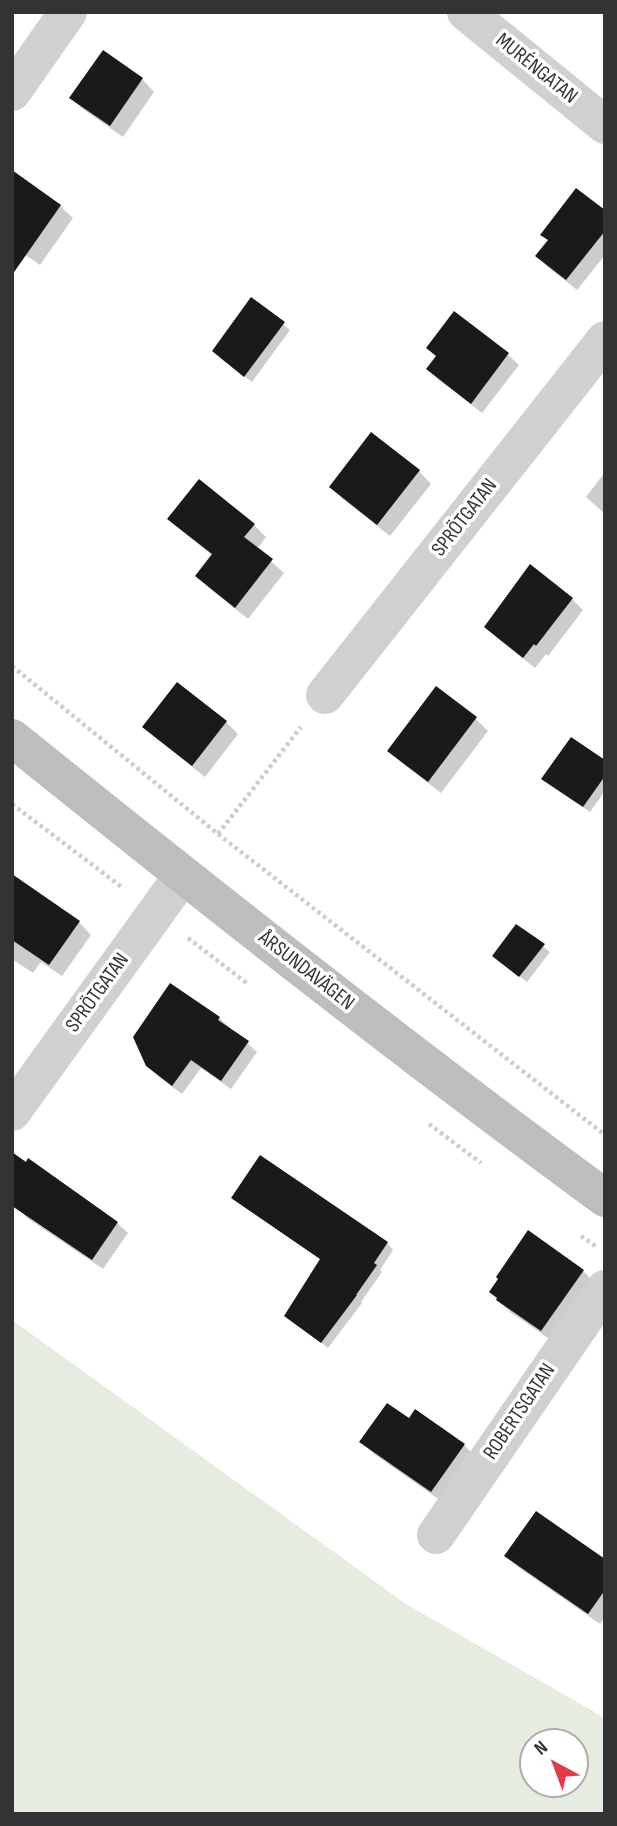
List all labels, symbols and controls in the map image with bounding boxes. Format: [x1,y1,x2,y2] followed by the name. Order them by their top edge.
[490,28,582,110] street label: MURÉNGATAN
[427,474,503,562] street label: SPRÖTGATAN
[253,926,359,1016] street label: ÅRSUNDAVÄGEN
[61,949,135,1037] street label: SPRÖTGATAN
[479,1359,561,1465] street label: ROBERTSGATAN
[519,1728,589,1798] north arrow
[530,1736,553,1760] text: N

